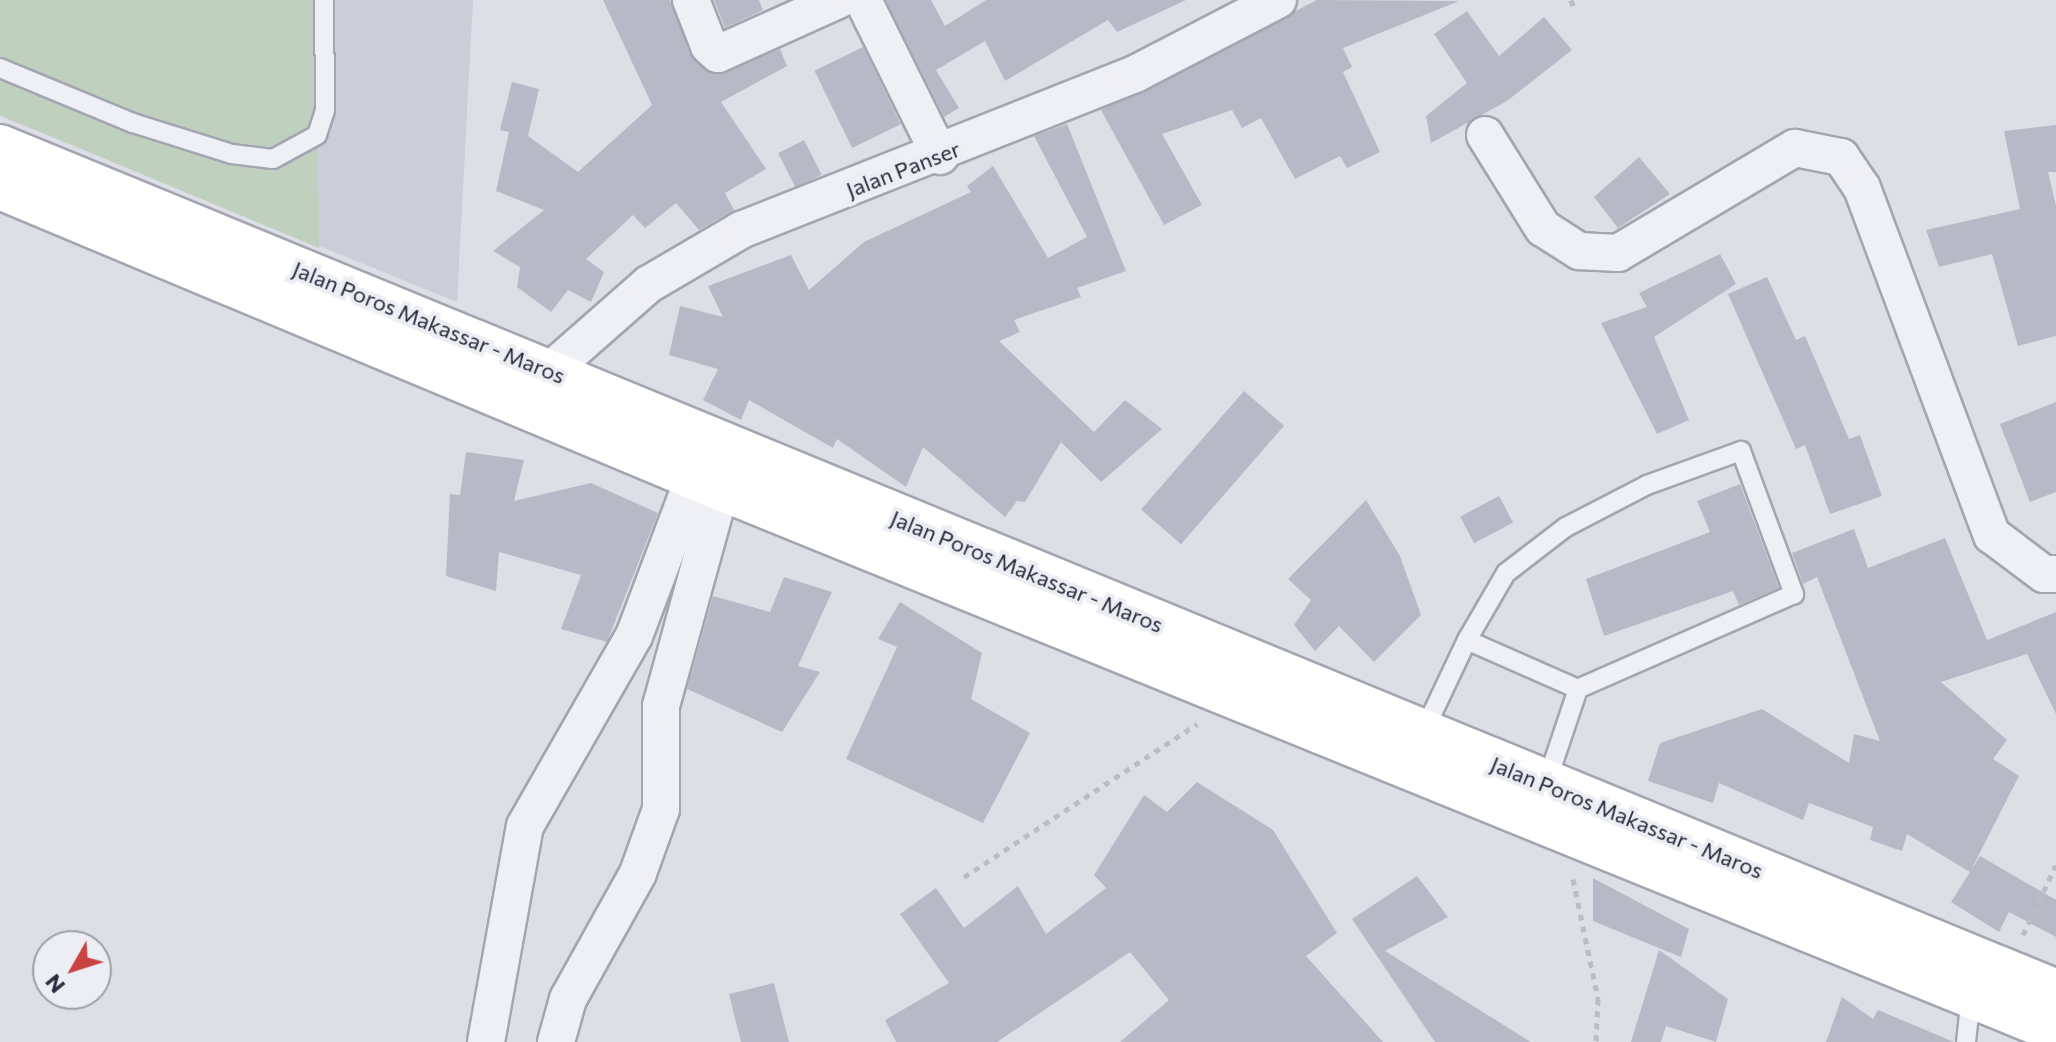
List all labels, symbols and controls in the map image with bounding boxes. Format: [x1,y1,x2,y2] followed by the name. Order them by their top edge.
[842,135,964,203] street label: Jalan Panser
[289,255,569,389] street label: Jalan Poros Makassar - Maros
[887,504,1167,638] street label: Jalan Poros Makassar - Maros
[1487,750,1767,884] street label: Jalan Poros Makassar - Maros
[32,930,112,1010] north arrow
[39,969,70,999] text: N

